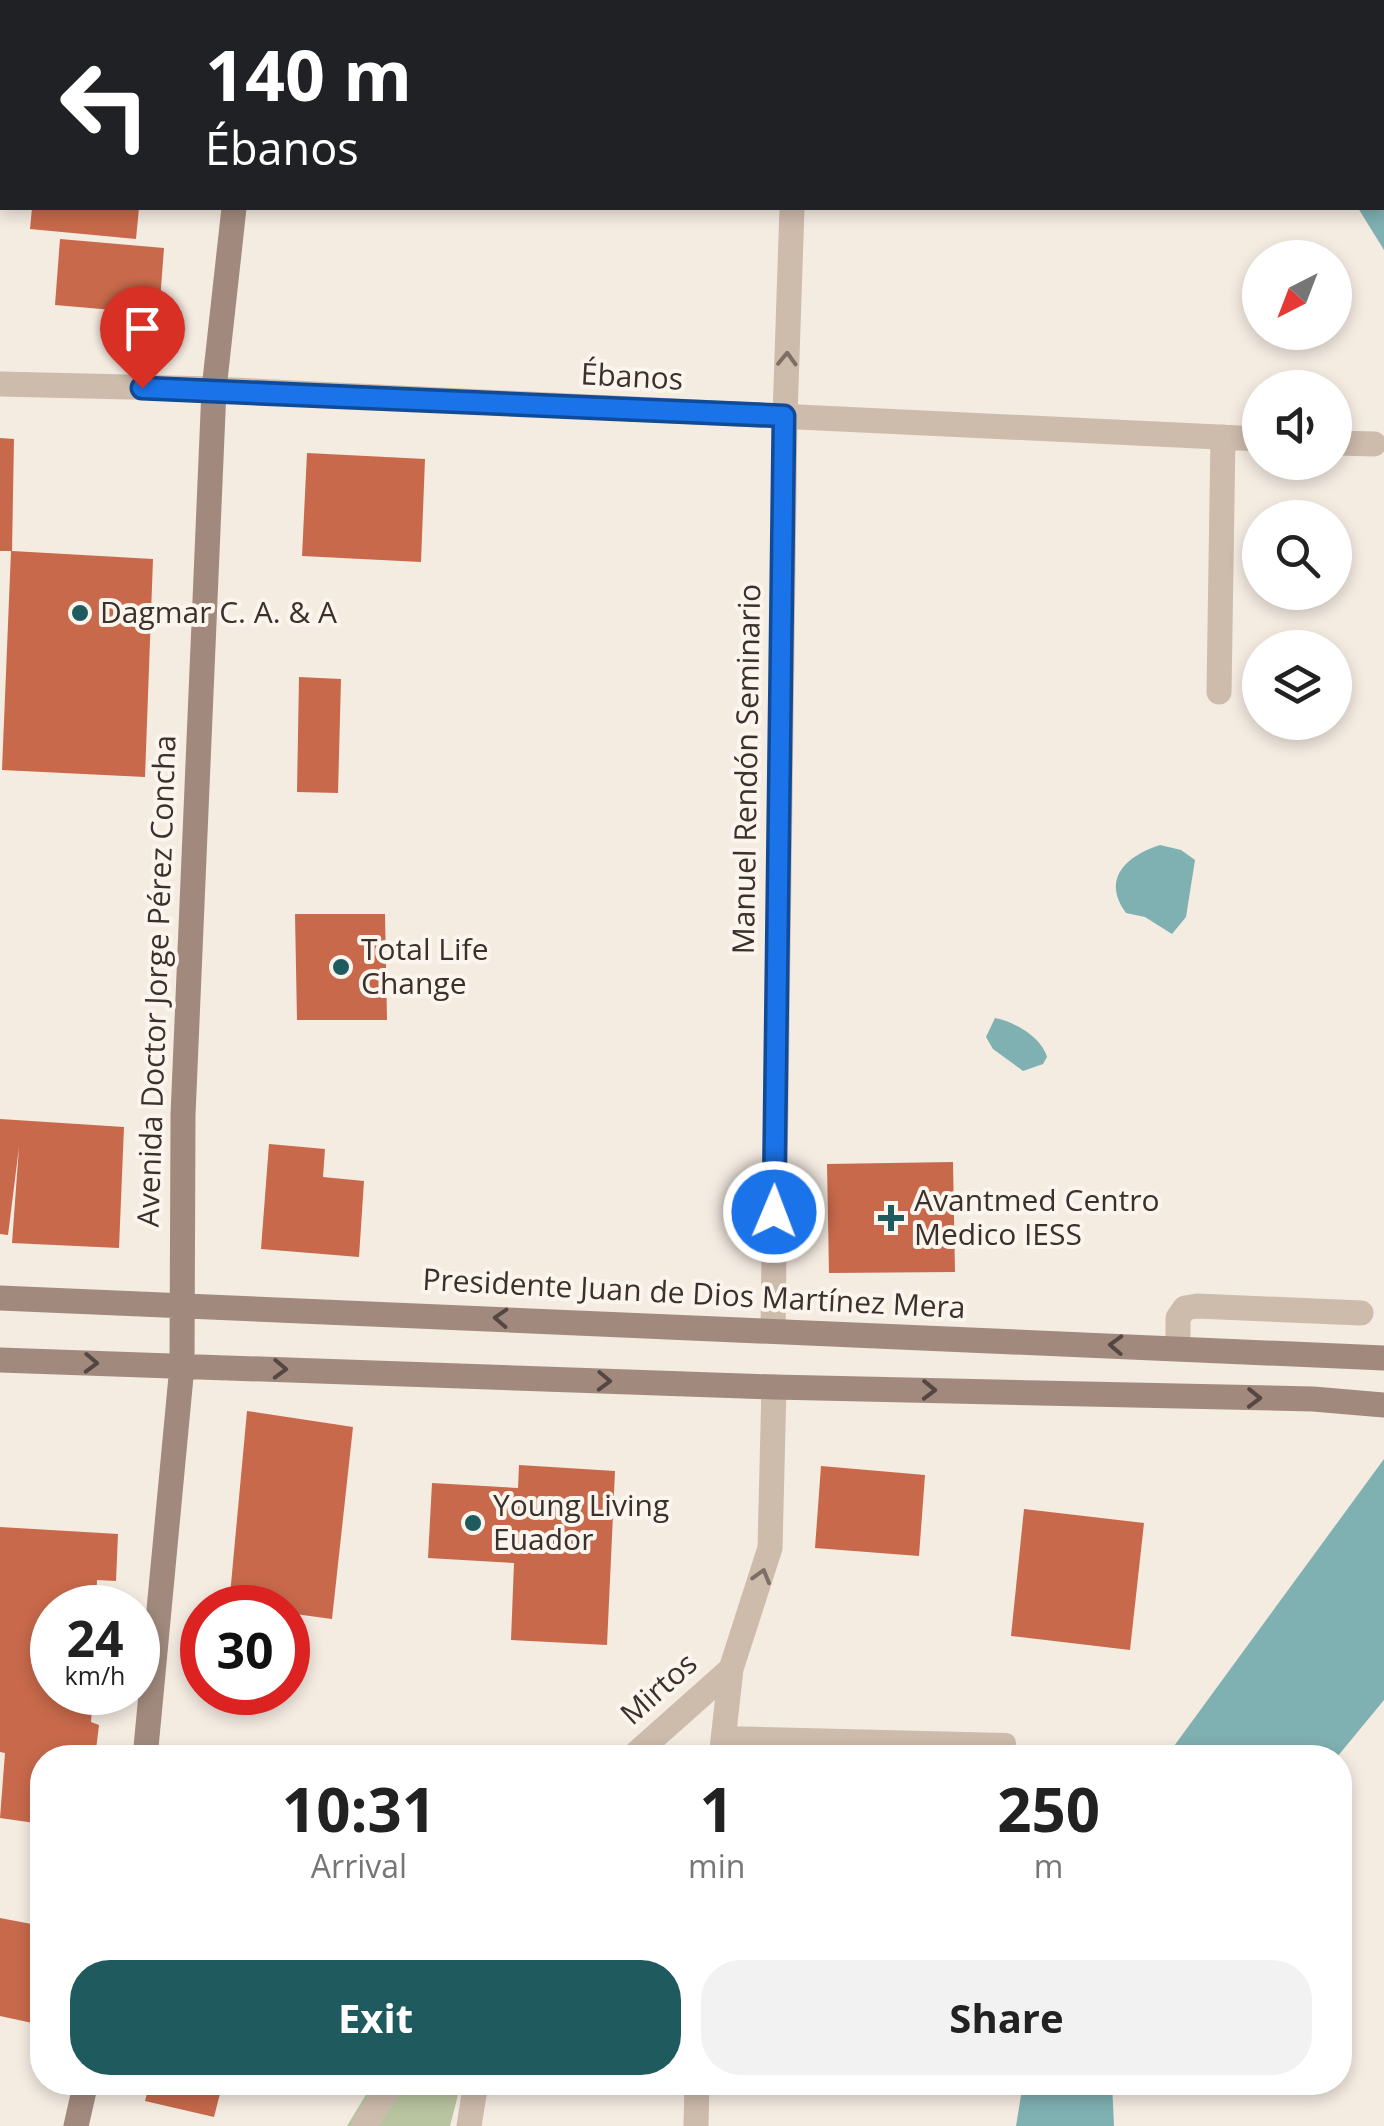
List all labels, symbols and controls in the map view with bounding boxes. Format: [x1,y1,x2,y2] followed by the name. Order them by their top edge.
[205,26,412,122] text: 140 m
[40,40,170,170] icon: left
[205,117,359,178] text: Ébanos
[1242,240,1352,350] north arrow
[1242,240,1352,740] map controls
[100,286,185,389] pin
[115,301,170,356] icon: arrive
[776,350,797,366] one-way arrow
[580,352,684,399] street label: Ébanos
[1242,370,1352,480] button: sound
[1242,500,1352,610] button: search
[722,583,769,955] street label: Manuel Rendón Seminario
[100,591,337,632] place label: Dagmar C. A. & A
[69,602,91,624] marker: Dagmar C. A. & A
[1242,630,1352,740] button: layers
[126,734,185,1228] street label: Avenida Doctor Jorge Pérez Concha
[361,928,488,1003] place label: Total Life Change
[330,956,352,978] marker: Total Life Change
[722,1160,826,1264] position arrow
[914,1179,1160,1254] place label: Avantmed Centro Medico IESS
[878,1205,904,1231] marker: Avantmed Centro Medico IESS
[421,1258,967,1327] street label: Presidente Juan de Dios Martínez Mera
[492,1308,508,1329] one-way arrow
[1107,1334,1123,1355] one-way arrow
[84,1352,100,1373] one-way arrow
[272,1359,288,1380] one-way arrow
[597,1370,613,1391] one-way arrow
[922,1380,938,1401] one-way arrow
[1247,1387,1263,1408] one-way arrow
[493,1484,669,1559] place label: Young Living Euador
[462,1512,484,1534] marker: Young Living Euador
[751,1568,772,1585] one-way arrow
[180,1585,310,1715] speed limit sign: 30
[66,1604,124,1672] text: 24
[611,1643,705,1733] street label: Mirtos
[65,1658,125,1692] text: km/h
[282,1768,436,1850] text: 10:31
[700,1768,734,1850] text: 1
[997,1768,1100,1850] text: 250
[311,1844,407,1887] text: Arrival
[688,1844,745,1887] text: min
[1034,1844,1063,1887] text: m
[70,1960,681,2075] button: Exit
[701,1960,1312,2075] button: Share

